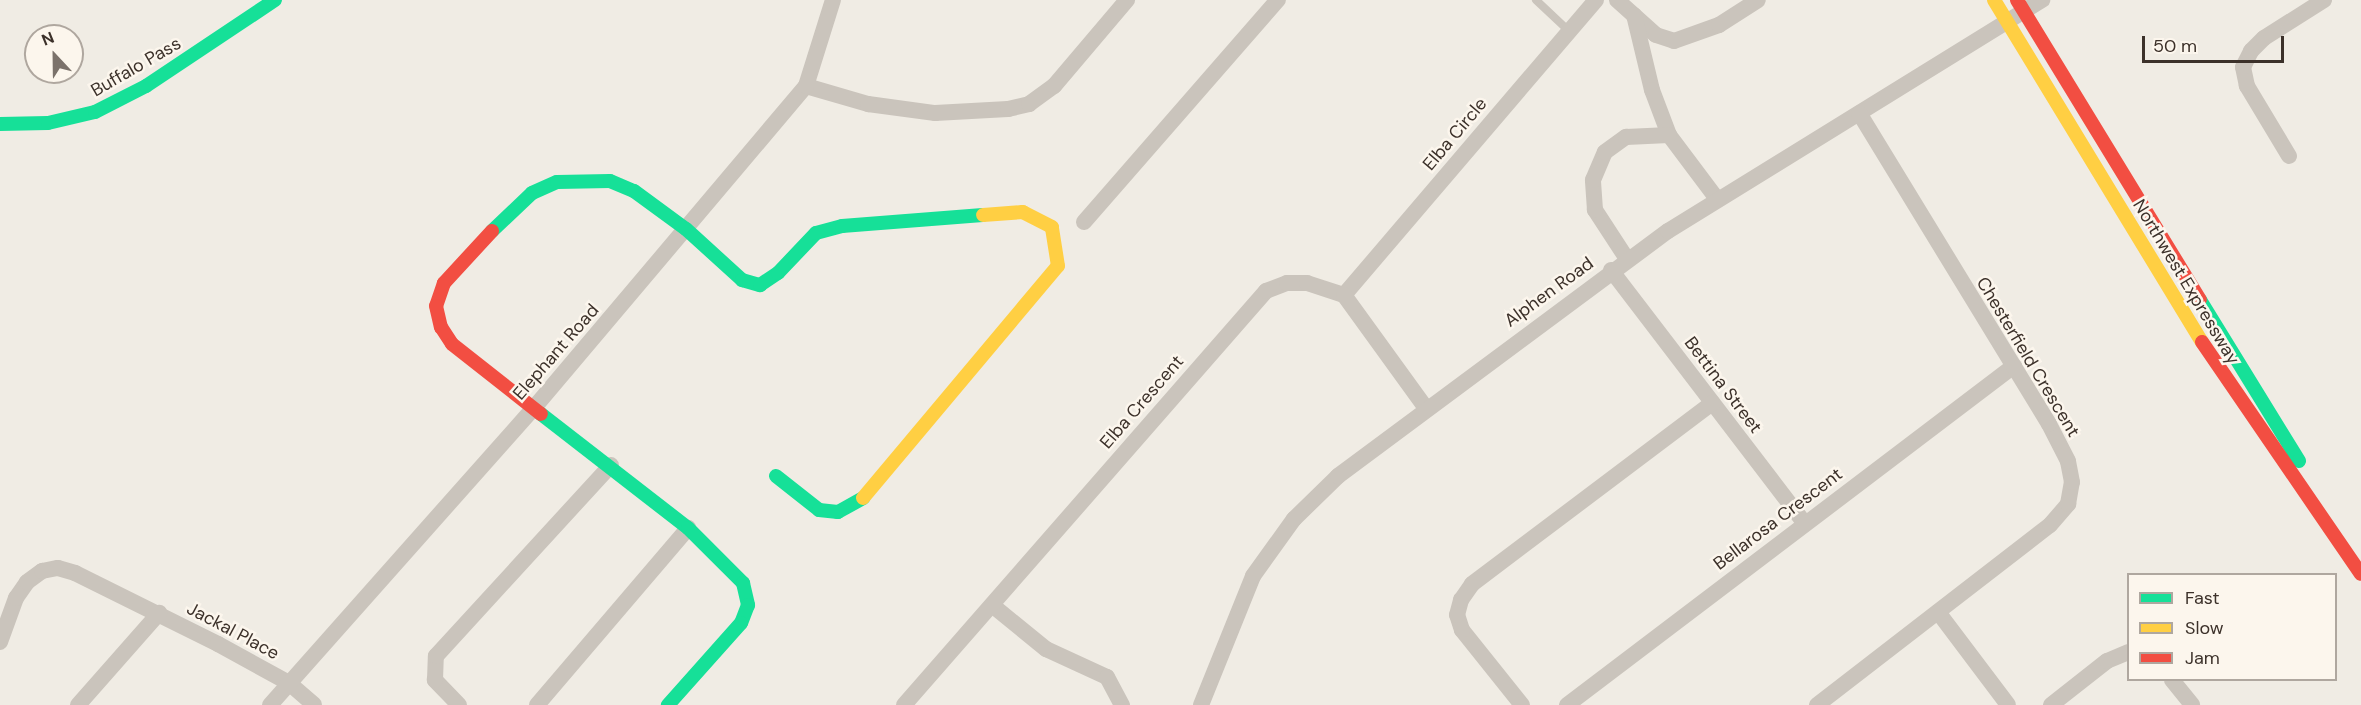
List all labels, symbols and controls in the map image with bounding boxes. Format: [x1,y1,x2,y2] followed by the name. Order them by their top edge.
[24,24,84,84] north arrow
[2145,24,2288,62] scale bar
[38,27,57,51] text: N
[87,33,185,101] street label: Buffalo Pass
[2153,34,2197,58] text: 50 m
[1418,93,1492,175] street label: Elba Circle
[2128,195,2244,369] street label: Northwest Expressway
[1500,252,1598,332] street label: Alphen Road
[1972,273,2084,441] street label: Chesterfield Crescent
[509,300,603,404] street label: Elephant Road
[1680,333,1766,437] street label: Bettina Street
[1096,351,1188,453] street label: Elba Crescent
[1709,463,1847,575] street label: Bellarosa Crescent
[2127,573,2337,681] legend
[2185,586,2220,610] text: Fast
[183,598,283,664] street label: Jackal Place
[2185,616,2224,640] text: Slow
[2185,646,2220,670] text: Jam

